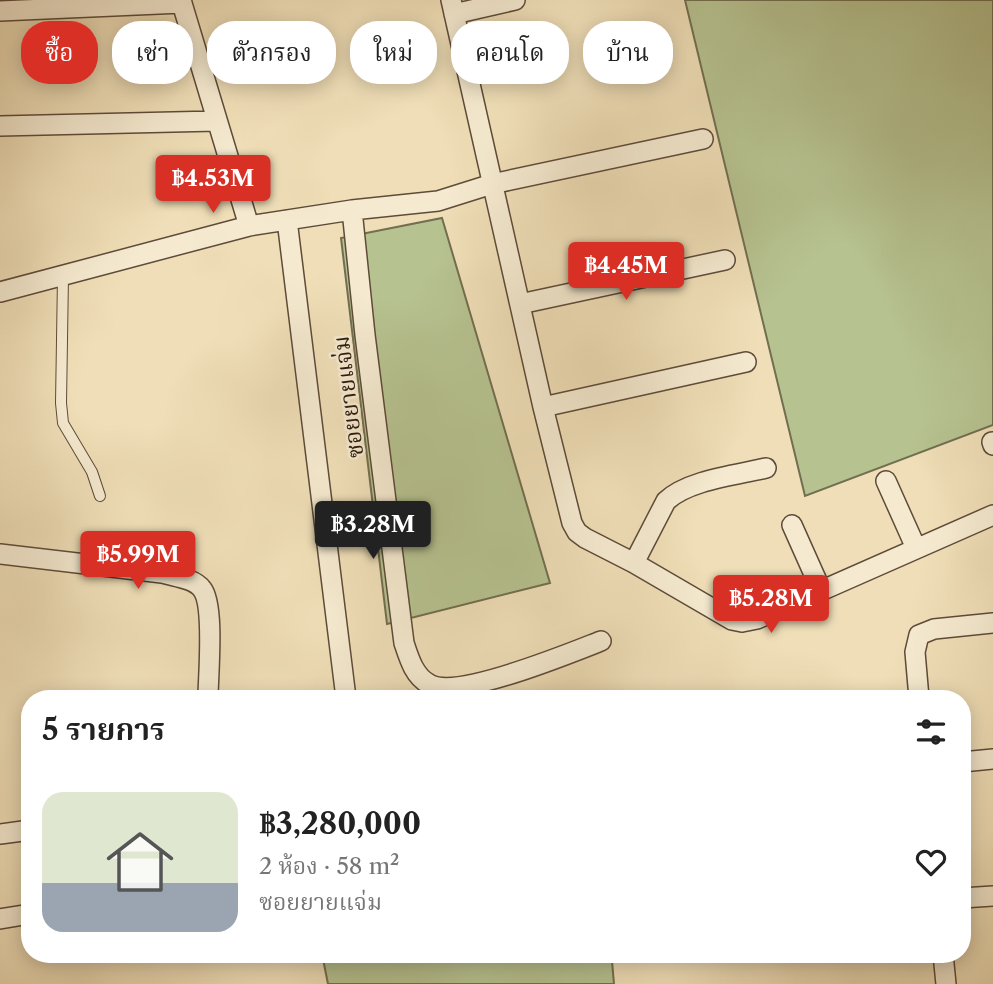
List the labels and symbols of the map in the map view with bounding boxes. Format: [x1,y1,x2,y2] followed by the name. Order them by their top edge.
[156,156,270,215] pin: ฿4.53M
[569,243,683,302] pin: ฿4.45M
[327,334,369,460] street label: ซอยยายแจ่ม
[316,502,430,561] pin: ฿3.28M
[81,532,195,591] pin: ฿5.99M
[714,576,828,635] pin: ฿5.28M

